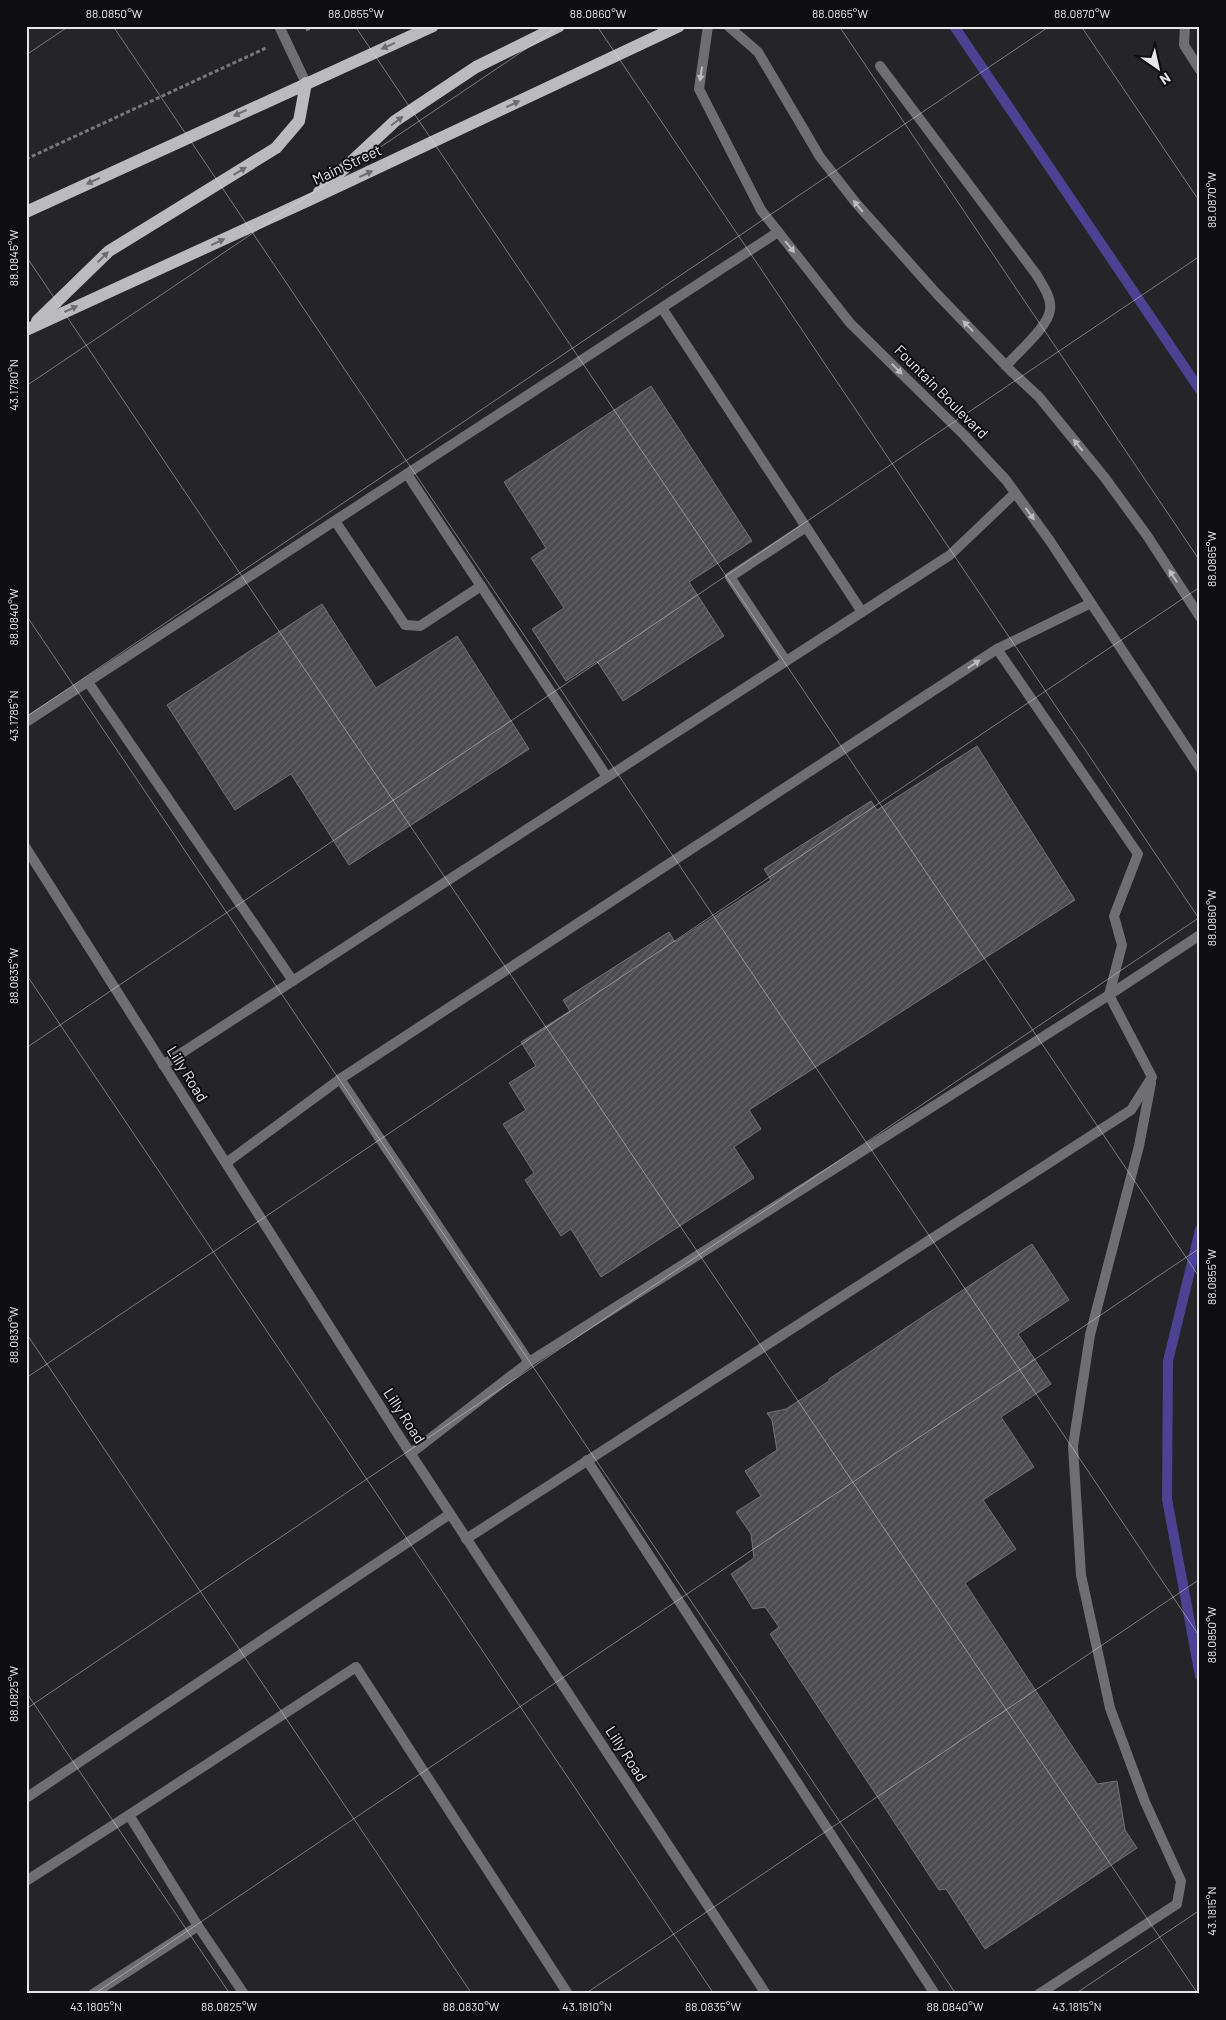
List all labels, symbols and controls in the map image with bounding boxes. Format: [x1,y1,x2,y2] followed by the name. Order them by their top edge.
[86,6,143,20] text: 88.0850°W
[328,6,384,20] text: 88.0855°W
[570,6,627,20] text: 88.0860°W
[812,6,868,20] text: 88.0865°W
[1054,6,1110,20] text: 88.0870°W
[1134,42,1184,92] north arrow
[381,43,395,51] one-way arrow
[697,67,705,83] one-way arrow
[1157,70,1174,89] text: N
[506,100,520,108] one-way arrow
[233,110,247,118] one-way arrow
[390,115,403,126] one-way arrow
[309,140,384,188] street label: Main Street
[234,166,247,175] one-way arrow
[359,169,373,177] one-way arrow
[1204,172,1218,228] text: 88.0870°W
[86,178,100,186] one-way arrow
[853,199,864,212] one-way arrow
[6,229,20,286] text: 88.0845°W
[211,238,225,246] one-way arrow
[784,240,795,253] one-way arrow
[96,251,108,263] one-way arrow
[64,305,78,313] one-way arrow
[962,320,974,332] one-way arrow
[891,341,992,442] street label: Fountain Boulevard
[6,359,20,411] text: 43.1780°N
[890,363,902,375] one-way arrow
[1072,439,1083,452] one-way arrow
[1025,507,1035,521] one-way arrow
[1204,531,1218,587] text: 88.0865°W
[1168,570,1178,583] one-way arrow
[6,588,20,645] text: 88.0840°W
[967,659,980,669] one-way arrow
[6,690,20,742] text: 43.1785°N
[1204,889,1218,946] text: 88.0860°W
[6,948,20,1004] text: 88.0835°W
[164,1042,212,1105] street label: Lilly Road
[1204,1249,1218,1305] text: 88.0855°W
[6,1306,20,1363] text: 88.0830°W
[380,1384,429,1446] street label: Lilly Road
[1204,1606,1218,1663] text: 88.0850°W
[6,1665,20,1722] text: 88.0825°W
[602,1722,651,1784] street label: Lilly Road
[1204,1886,1218,1936] text: 43.1815°N
[70,1999,122,2013] text: 43.1805°N
[201,1999,258,2013] text: 88.0825°W
[443,1999,500,2013] text: 88.0830°W
[562,1999,612,2013] text: 43.1810°N
[685,1999,741,2013] text: 88.0835°W
[927,1999,984,2013] text: 88.0840°W
[1052,1999,1102,2013] text: 43.1815°N

